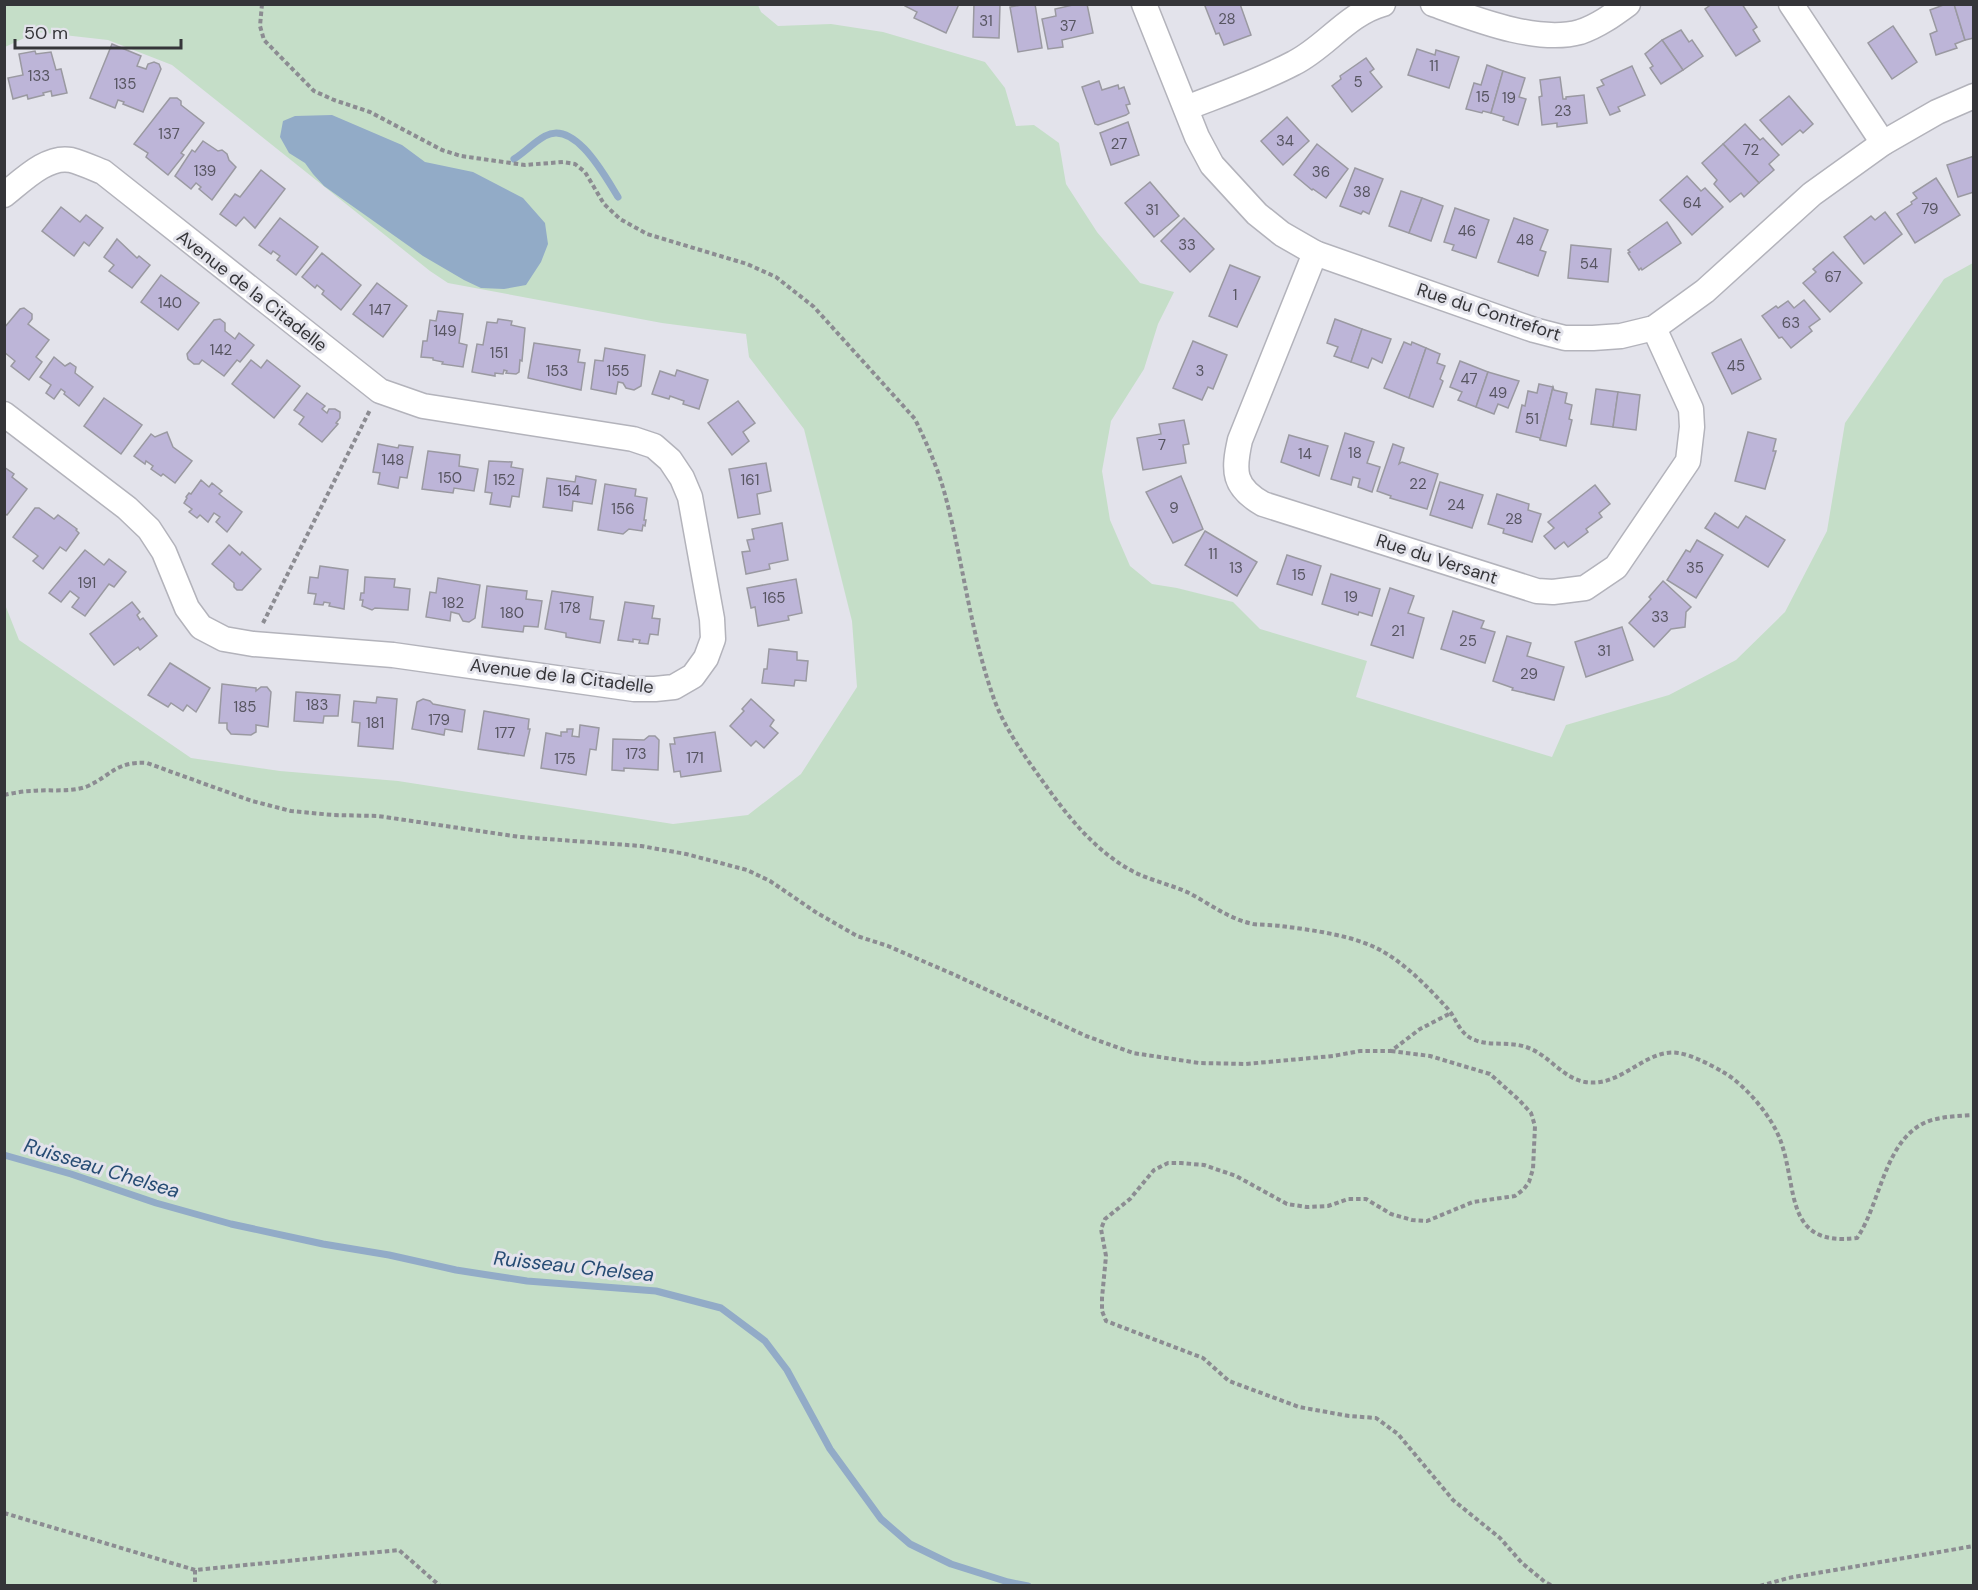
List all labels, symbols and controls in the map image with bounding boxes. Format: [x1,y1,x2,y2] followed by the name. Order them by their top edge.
[1218,9,1236,29] house number: 28
[979,11,993,31] house number: 31
[15,12,182,50] scale bar
[1060,16,1076,36] house number: 37
[24,21,68,45] text: 50 m
[1429,56,1439,76] house number: 11
[28,66,50,86] house number: 133
[1353,72,1363,92] house number: 5
[114,74,136,94] house number: 135
[1476,87,1490,107] house number: 15
[1502,88,1516,108] house number: 19
[1554,101,1572,121] house number: 23
[158,124,180,144] house number: 137
[1276,131,1294,151] house number: 34
[1111,134,1127,154] house number: 27
[1743,140,1759,160] house number: 72
[194,161,216,181] house number: 139
[1312,162,1330,182] house number: 36
[1353,182,1371,202] house number: 38
[1683,193,1701,213] house number: 64
[1921,199,1939,219] house number: 79
[1145,200,1159,220] house number: 31
[1458,221,1476,241] house number: 46
[172,225,332,357] street label: Avenue de la Citadelle
[1516,230,1534,250] house number: 48
[1178,235,1196,255] house number: 33
[1580,254,1598,274] house number: 54
[1824,267,1842,287] house number: 67
[1414,277,1564,347] street label: Rue du Contrefort
[1233,285,1237,305] house number: 1
[158,293,182,313] house number: 140
[369,300,391,320] house number: 147
[1782,313,1800,333] house number: 63
[433,321,457,341] house number: 149
[210,340,232,360] house number: 142
[490,343,508,363] house number: 151
[1727,356,1745,376] house number: 45
[546,361,568,381] house number: 153
[607,361,629,381] house number: 155
[1196,361,1204,381] house number: 3
[1460,369,1478,389] house number: 47
[1489,383,1507,403] house number: 49
[1525,409,1539,429] house number: 51
[1158,435,1166,455] house number: 7
[1348,443,1362,463] house number: 18
[1298,444,1312,464] house number: 14
[382,450,404,470] house number: 148
[438,468,462,488] house number: 150
[493,470,515,490] house number: 152
[741,470,759,490] house number: 161
[1409,474,1427,494] house number: 22
[558,481,580,501] house number: 154
[1447,495,1465,515] house number: 24
[1169,498,1179,518] house number: 9
[611,499,635,519] house number: 156
[1505,509,1523,529] house number: 28
[1373,528,1501,590] street label: Rue du Versant
[1208,544,1218,564] house number: 11
[1229,558,1243,578] house number: 13
[1686,558,1704,578] house number: 35
[1292,565,1306,585] house number: 15
[78,573,96,593] house number: 191
[1344,587,1358,607] house number: 19
[763,588,785,608] house number: 165
[442,593,464,613] house number: 182
[559,598,581,618] house number: 178
[500,603,524,623] house number: 180
[1651,607,1669,627] house number: 33
[1391,621,1405,641] house number: 21
[1459,631,1477,651] house number: 25
[1597,641,1611,661] house number: 31
[469,653,655,699] street label: Avenue de la Citadelle
[1520,664,1538,684] house number: 29
[306,695,328,715] house number: 183
[234,697,256,717] house number: 185
[428,710,450,730] house number: 179
[366,713,384,733] house number: 181
[495,723,515,743] house number: 177
[625,744,647,764] house number: 173
[686,748,704,768] house number: 171
[554,749,576,769] house number: 175
[21,1132,183,1204] water label: Ruisseau Chelsea
[492,1245,656,1287] water label: Ruisseau Chelsea

